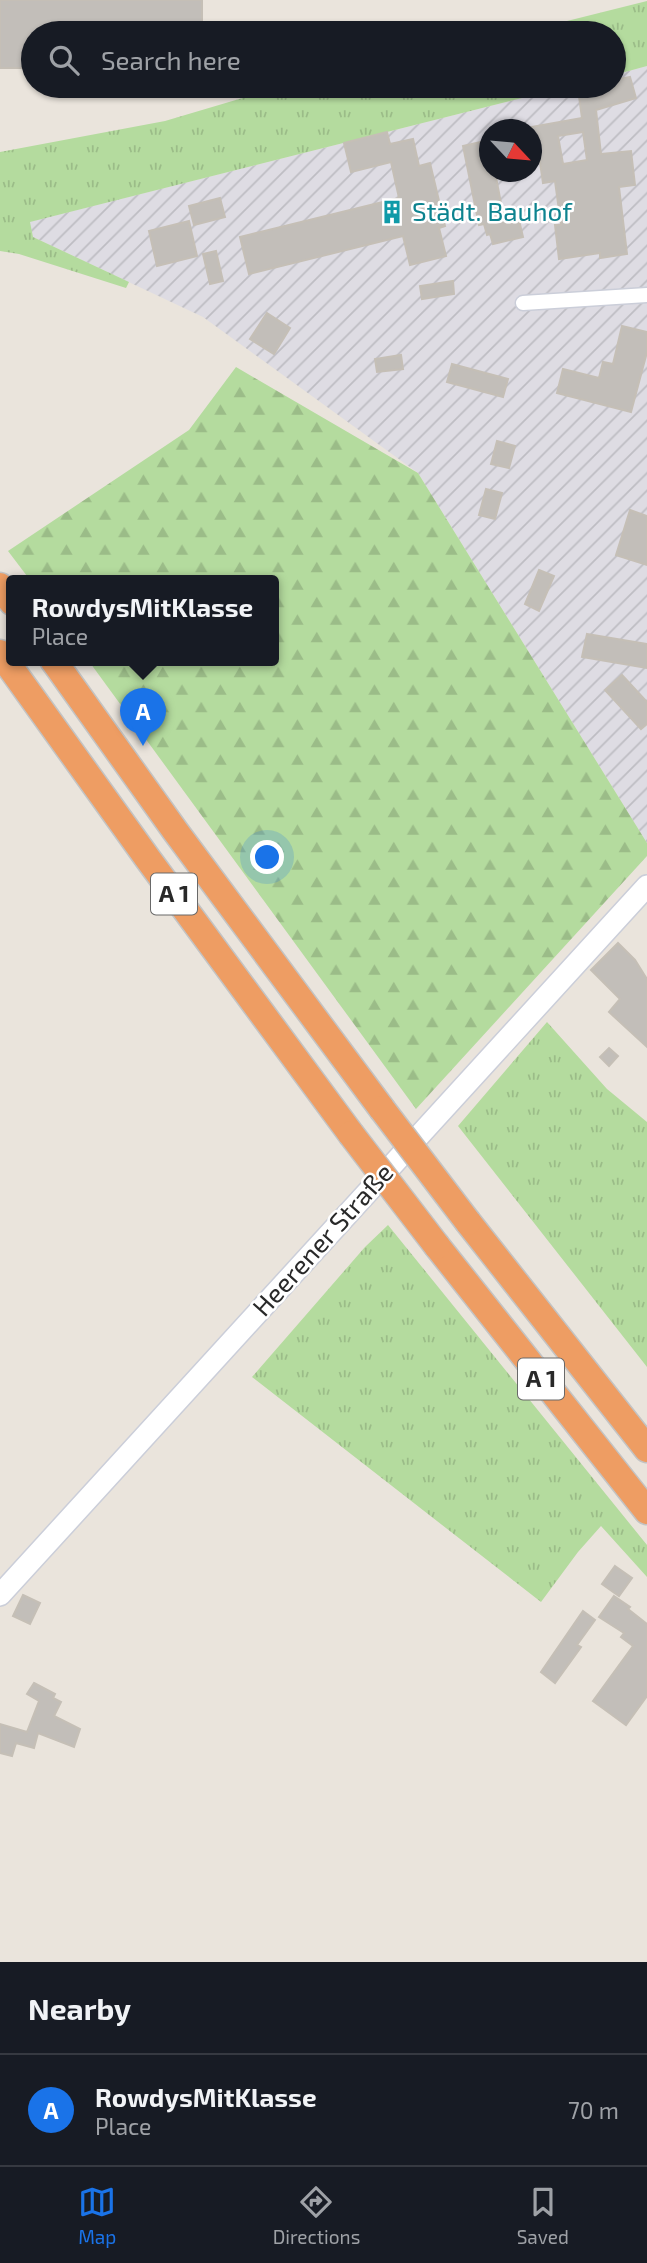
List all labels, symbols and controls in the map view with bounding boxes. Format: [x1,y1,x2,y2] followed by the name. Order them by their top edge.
[21,21,626,98] search box
[45,41,83,79] icon: search
[101,44,241,75] text: Search here
[479,119,542,182] north arrow
[412,195,573,226] place label: Städt. Bauhof
[378,198,406,226] building icon: Städt. Bauhof
[6,575,279,666] popup
[32,591,253,622] text: RowdysMitKlasse
[32,622,88,650] text: Place
[120,688,166,746] pin: A
[250,840,284,874] your location
[151,874,197,914] road number: A 1
[245,1156,399,1322] street label: Heerener Straße
[518,1358,564,1400] road number: A 1
[28,1990,131,2026] text: Nearby
[95,2081,317,2112] text: RowdysMitKlasse
[43,2096,59,2124] text: A
[568,2096,619,2124] text: 70 m
[95,2112,151,2140] text: Place
[78,2183,116,2248] tab: Map
[273,2183,360,2248] tab: Directions
[517,2183,569,2248] tab: Saved

